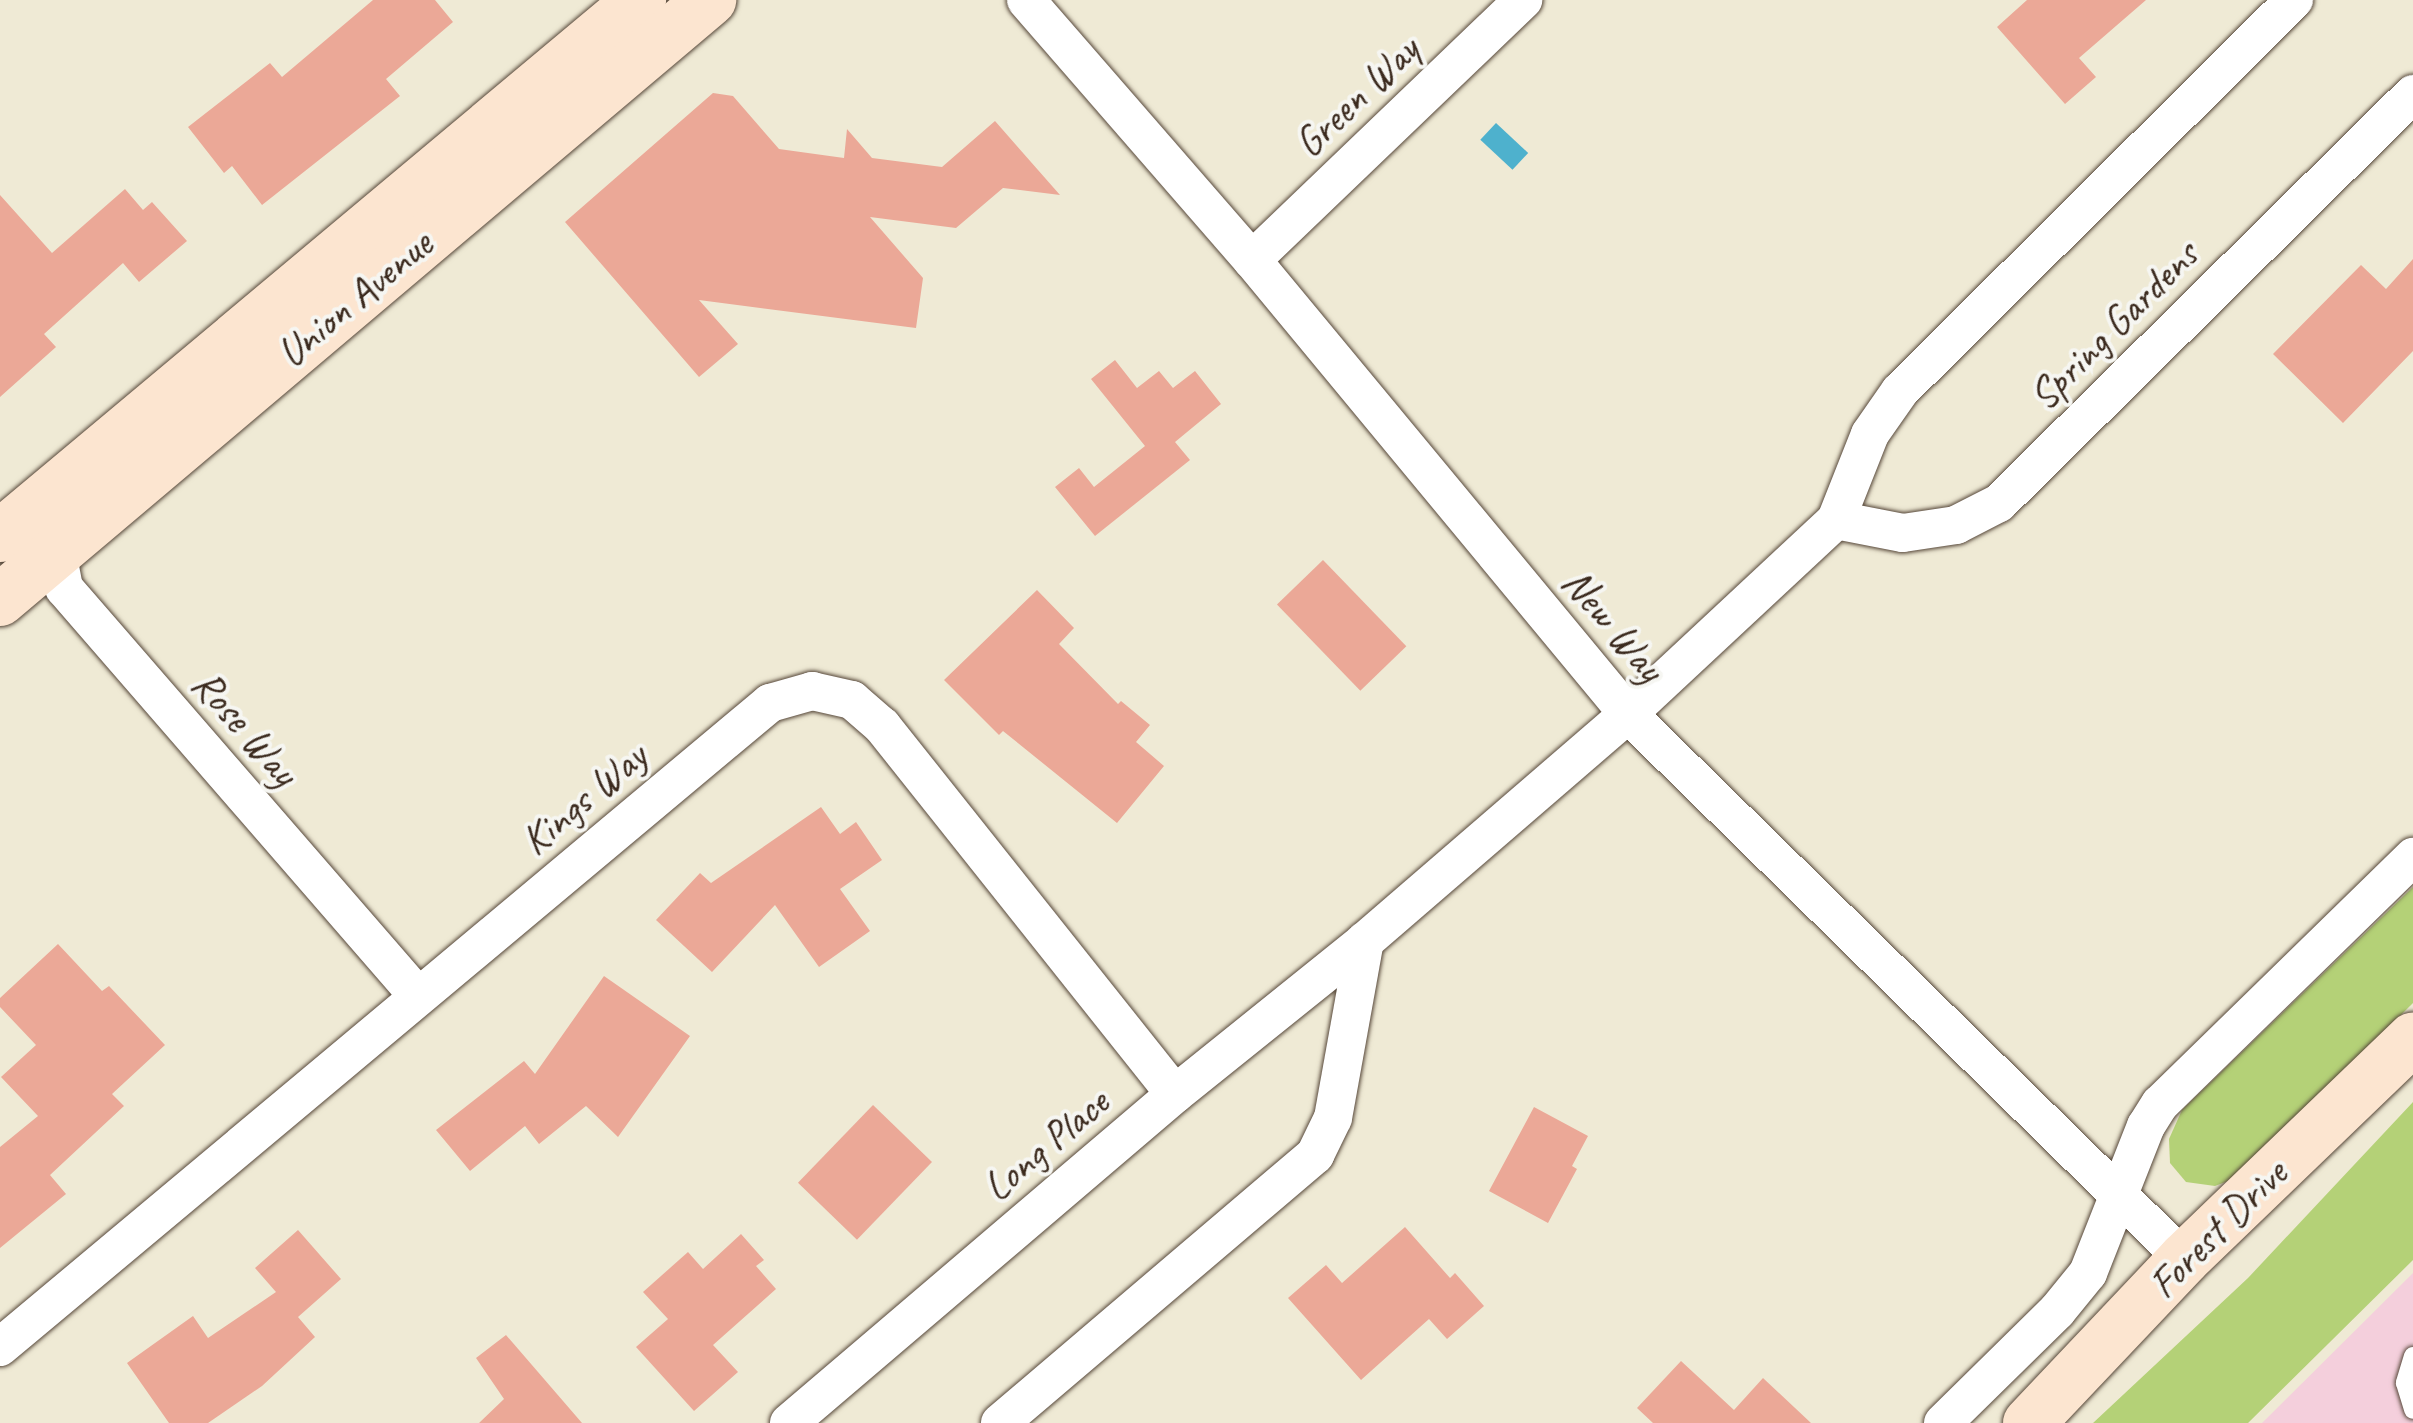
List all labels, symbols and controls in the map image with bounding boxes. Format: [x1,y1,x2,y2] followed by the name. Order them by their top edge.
[1284,25,1430,169] street label: Green Way
[267,219,443,379] street label: Union Avenue
[2018,230,2210,422] street label: Spring Gardens
[1551,558,1675,692] street label: New Way
[181,660,309,796] street label: Rose Way
[511,732,657,866] street label: Kings Way
[972,1077,1120,1213] street label: Long Place
[2138,1149,2298,1309] street label: Forest Drive

